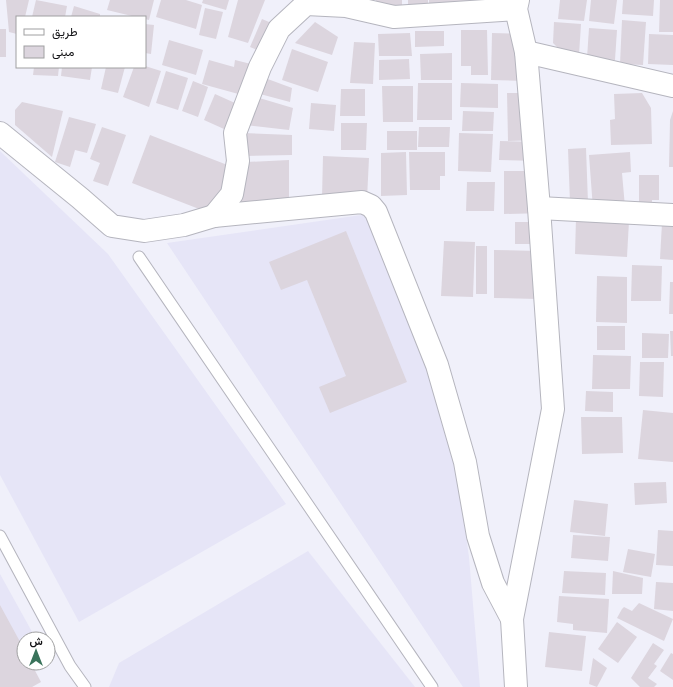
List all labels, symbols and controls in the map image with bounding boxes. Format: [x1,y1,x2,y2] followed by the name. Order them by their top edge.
[16,16,146,68] legend
[52,25,78,40] text: طريق
[52,45,74,60] text: مبنى
[16,631,56,671] north arrow
[29,635,43,648] text: ش

